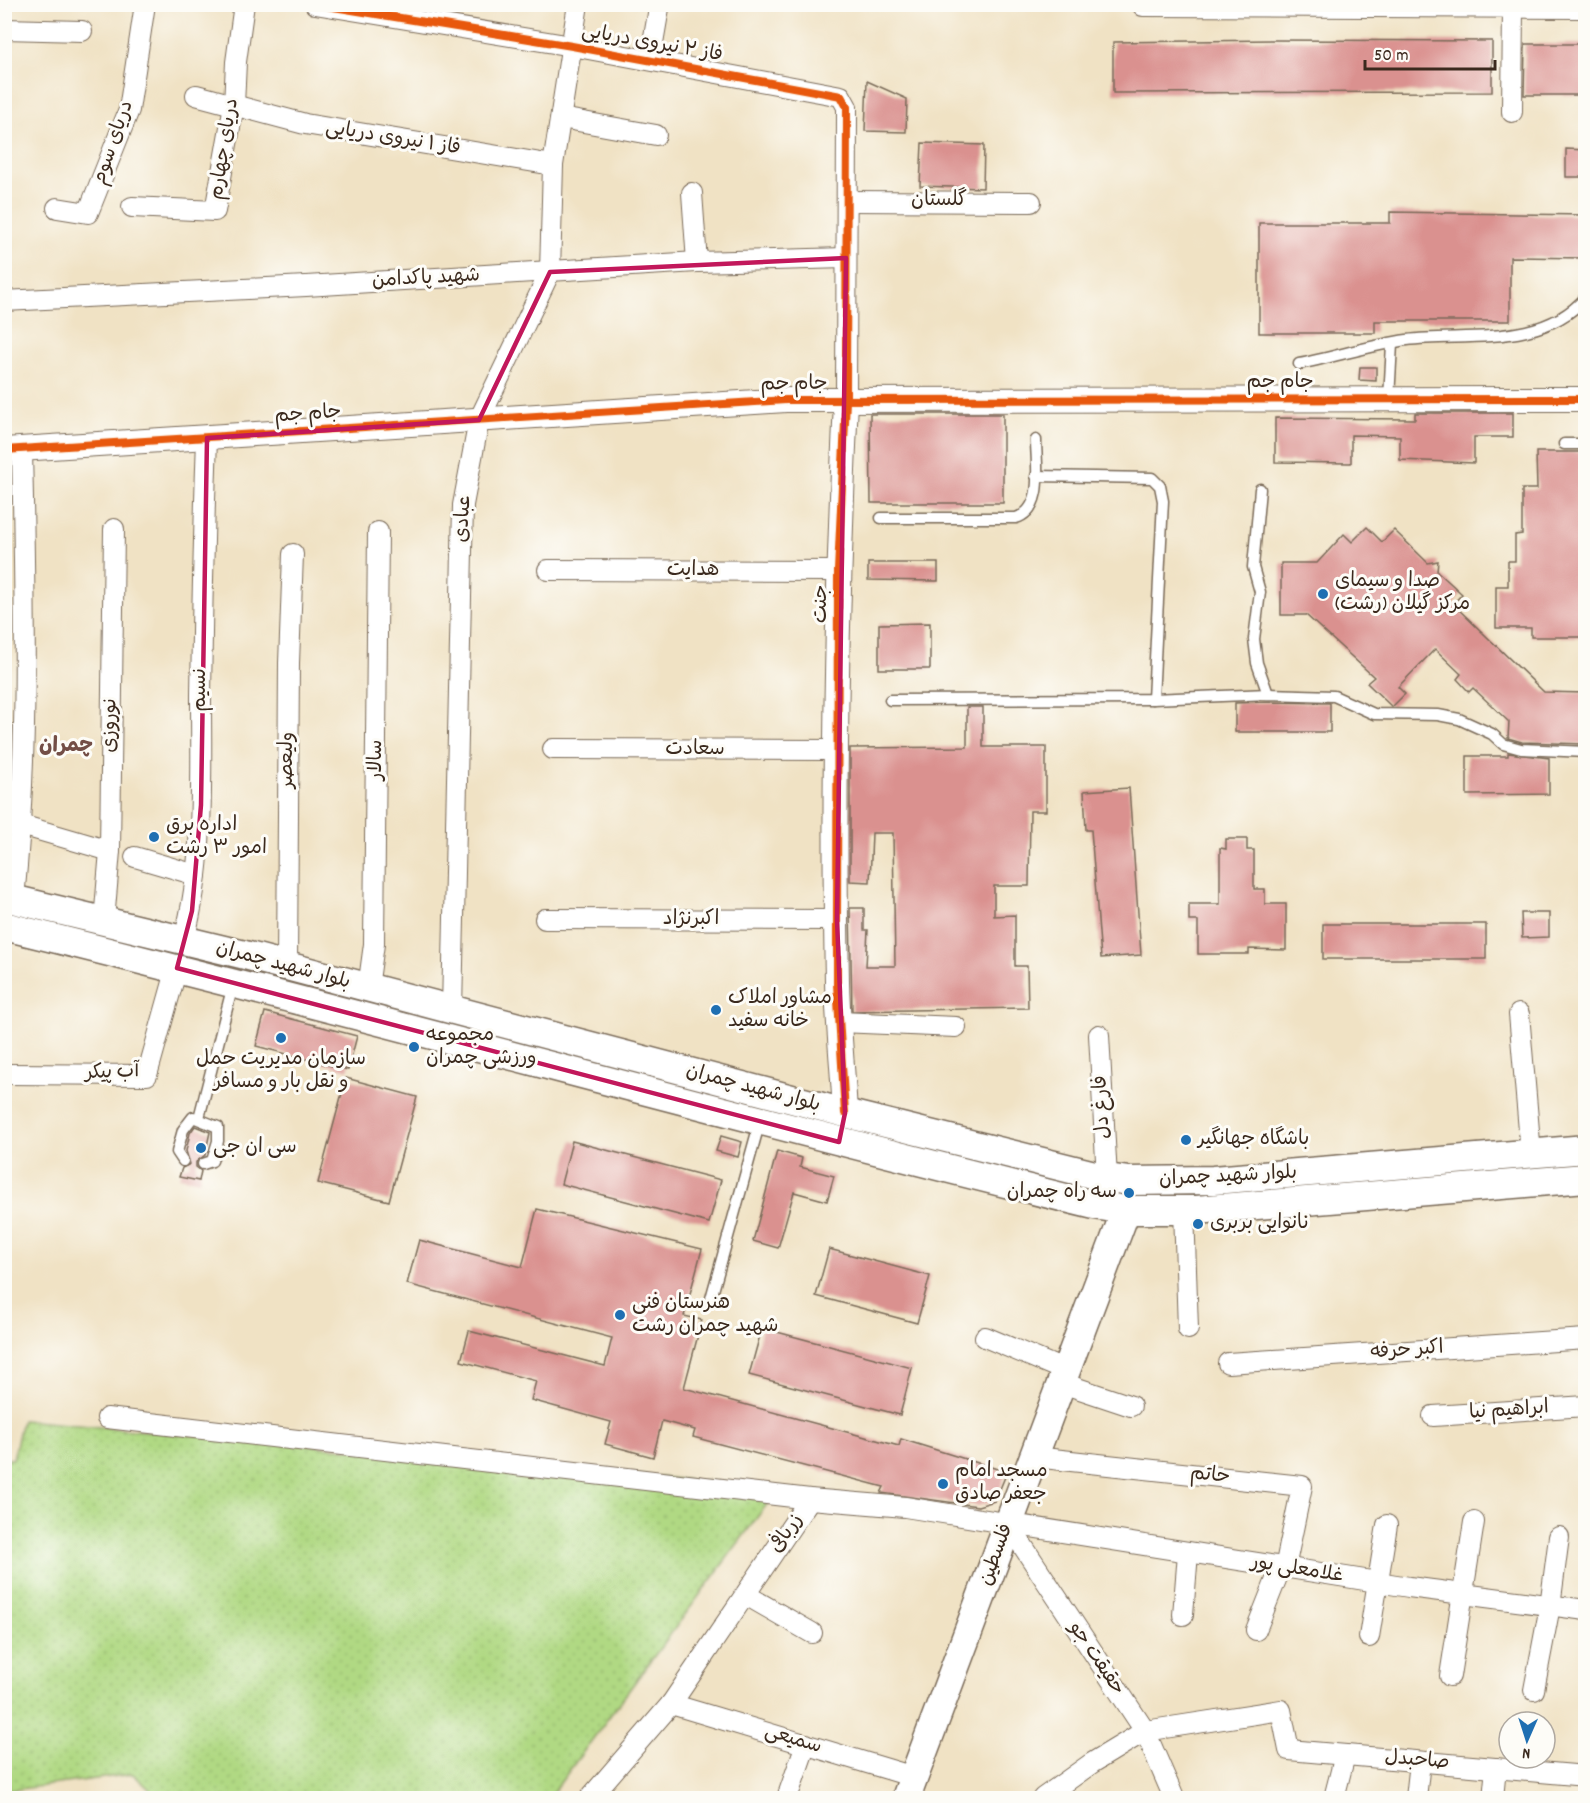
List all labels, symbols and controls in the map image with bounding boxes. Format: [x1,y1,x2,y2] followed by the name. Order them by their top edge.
[579,18,725,70] street label: فاز ۲ نیروی دریایی
[1365,33,1496,71] scale bar
[1374,44,1409,69] text: 50 m
[203,96,247,202] street label: دریای چهارم
[87,97,141,189] street label: دریای سوم
[323,115,463,163] street label: فاز ۱ نیروی دریایی
[911,187,967,215] street label: گلستان
[371,262,481,296] street label: شهید پاکدامن
[1246,369,1314,397] street label: جام جم
[760,370,828,400] street label: جام جم
[274,399,342,431] street label: جام جم
[448,495,480,543] street label: عبادی
[667,557,719,585] street label: هدایت
[1335,568,1470,619] place label: صدا و سیمای مرکز گیلان (رشت)
[808,585,836,623] street label: جنت
[1316,587,1330,601] marker: صدا و سیمای مرکز گیلان (رشت)
[187,668,215,712] street label: نسیم
[97,697,125,753] street label: نوروزی
[39,732,93,762] district label: چمران
[274,732,302,790] street label: ولیعصر
[665,736,725,764] street label: سعادت
[363,739,391,783] street label: سالار
[166,812,267,863] place label: اداره برق امور ۳ رشت
[147,830,161,844] marker: اداره برق امور ۳ رشت
[663,906,719,934] street label: اکبرنژاد
[213,935,353,997] street label: بلوار شهید چمران
[728,985,832,1036] place label: مشاور املاک خانه سفید
[709,1003,723,1017] marker: مشاور املاک خانه سفید
[426,1022,537,1073] place label: مجموعه ورزشی چمران
[274,1031,288,1045] marker: سازمان مدیریت حمل و نقل بار و مسافر
[407,1040,421,1054] marker: مجموعه ورزشی چمران
[196,1046,366,1097] place label: سازمان مدیریت حمل و نقل بار و مسافر
[82,1058,141,1088] street label: آب پیکر
[683,1058,823,1120] street label: بلوار شهید چمران
[1087,1074,1119,1140] street label: فارغ دل
[1196,1126,1309,1154] place label: باشگاه جهانگیر
[1179,1133,1193,1147] marker: باشگاه جهانگیر
[213,1134,297,1162] place label: سی ان جی
[194,1141,208,1155] marker: سی ان جی
[1158,1159,1298,1195] street label: بلوار شهید چمران
[1007,1179,1117,1207] place label: سه راه چمران
[1122,1186,1136,1200] marker: سه راه چمران
[1210,1210,1310,1238] place label: نانوایی بربری
[1191,1217,1205,1231] marker: نانوایی بربری
[632,1290,779,1341] place label: هنرستان فنی شهید چمران رشت
[613,1308,627,1322] marker: هنرستان فنی شهید چمران رشت
[1369,1334,1445,1368] street label: اکبر حرفه
[1468,1394,1550,1428] street label: ابراهیم نیا
[955,1458,1048,1509] place label: مسجد امام جعفر صادق
[1189,1460,1231,1492] street label: حاتم
[936,1477,950,1491] marker: مسجد امام جعفر صادق
[762,1507,810,1559] street label: زربافی
[973,1520,1021,1590] street label: فلسطین
[1247,1549,1345,1591] street label: غلامعلی پور
[1060,1615,1131,1701] street label: حقیقت جو
[1497,1710,1557,1770] north arrow
[761,1718,825,1762] street label: سمیعی
[1522,1741,1531,1764] text: N
[1383,1744,1451,1778] street label: صاحبدل

